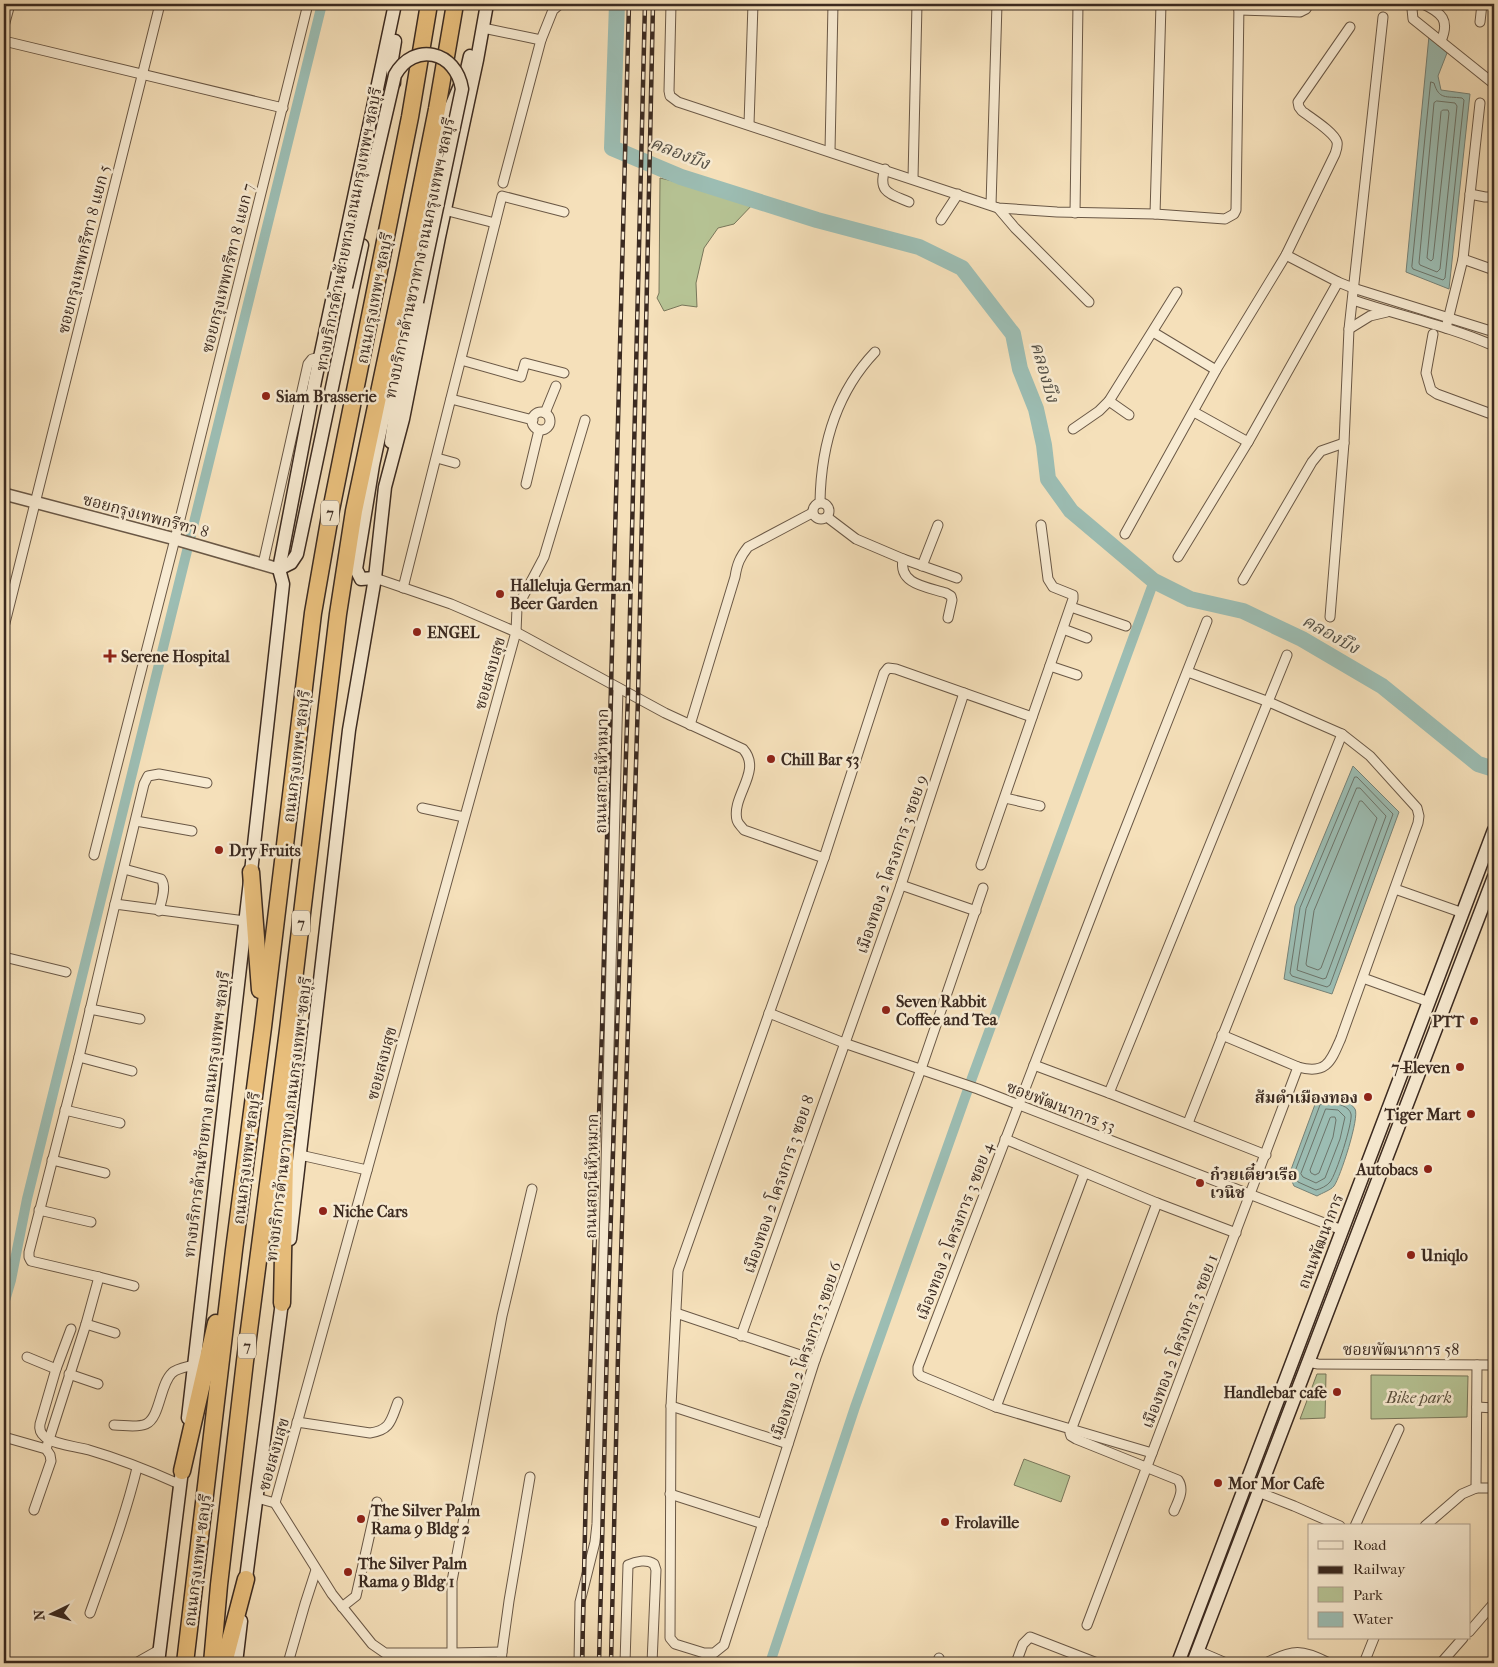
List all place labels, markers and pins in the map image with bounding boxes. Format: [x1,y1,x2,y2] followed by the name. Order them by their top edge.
[276,387,377,406] place label: Siam Brasserie
[260,390,272,402] marker: Siam Brasserie
[510,576,632,613] place label: Halleluja German Beer Garden
[494,588,506,600] marker: Halleluja German Beer Garden
[427,623,480,642] place label: ENGEL
[411,626,423,638] marker: ENGEL
[121,647,230,667] place label: Serene Hospital
[103,649,117,663] marker: Serene Hospital
[781,750,859,770] place label: Chill Bar 53
[765,753,777,765] marker: Chill Bar 53
[229,841,301,861] place label: Dry Fruits
[213,844,225,856] marker: Dry Fruits
[896,992,998,1029] place label: Seven Rabbit Coffee and Tea
[880,1004,892,1016] marker: Seven Rabbit Coffee and Tea
[1432,1012,1465,1031] place label: PTT
[1468,1015,1480,1027] marker: PTT
[1390,1058,1451,1077] place label: 7-Eleven
[1454,1061,1466,1073] marker: 7-Eleven
[1255,1088,1358,1107] place label: ส้มตำเมืองทอง
[1362,1091,1374,1103] marker: ส้มตำเมืองทอง
[1384,1105,1461,1125] place label: Tiger Mart
[1465,1108,1477,1120] marker: Tiger Mart
[1355,1160,1418,1179] place label: Autobacs
[1210,1163,1297,1202] place label: ก๋วยเตี๋ยวเรือ เวนิช
[1422,1163,1434,1175] marker: Autobacs
[1194,1177,1206,1189] marker: ก๋วยเตี๋ยวเรือ เวนิช
[333,1202,408,1221] place label: Niche Cars
[317,1205,329,1217] marker: Niche Cars
[1420,1246,1468,1266] place label: Uniqlo
[1405,1249,1417,1261] marker: Uniqlo
[1223,1383,1327,1402] place label: Handlebar cafe
[1331,1386,1343,1398] marker: Handlebar cafe
[1227,1474,1325,1493] place label: Mor Mor Cafe
[1212,1477,1224,1489] marker: Mor Mor Cafe
[370,1501,481,1539] place label: The Silver Palm Rama 9 Bldg 2
[355,1513,367,1525] marker: The Silver Palm Rama 9 Bldg 2
[954,1513,1019,1532] place label: Frolaville
[939,1516,951,1528] marker: Frolaville
[357,1554,468,1592] place label: The Silver Palm Rama 9 Bldg 1
[342,1566,354,1578] marker: The Silver Palm Rama 9 Bldg 1

